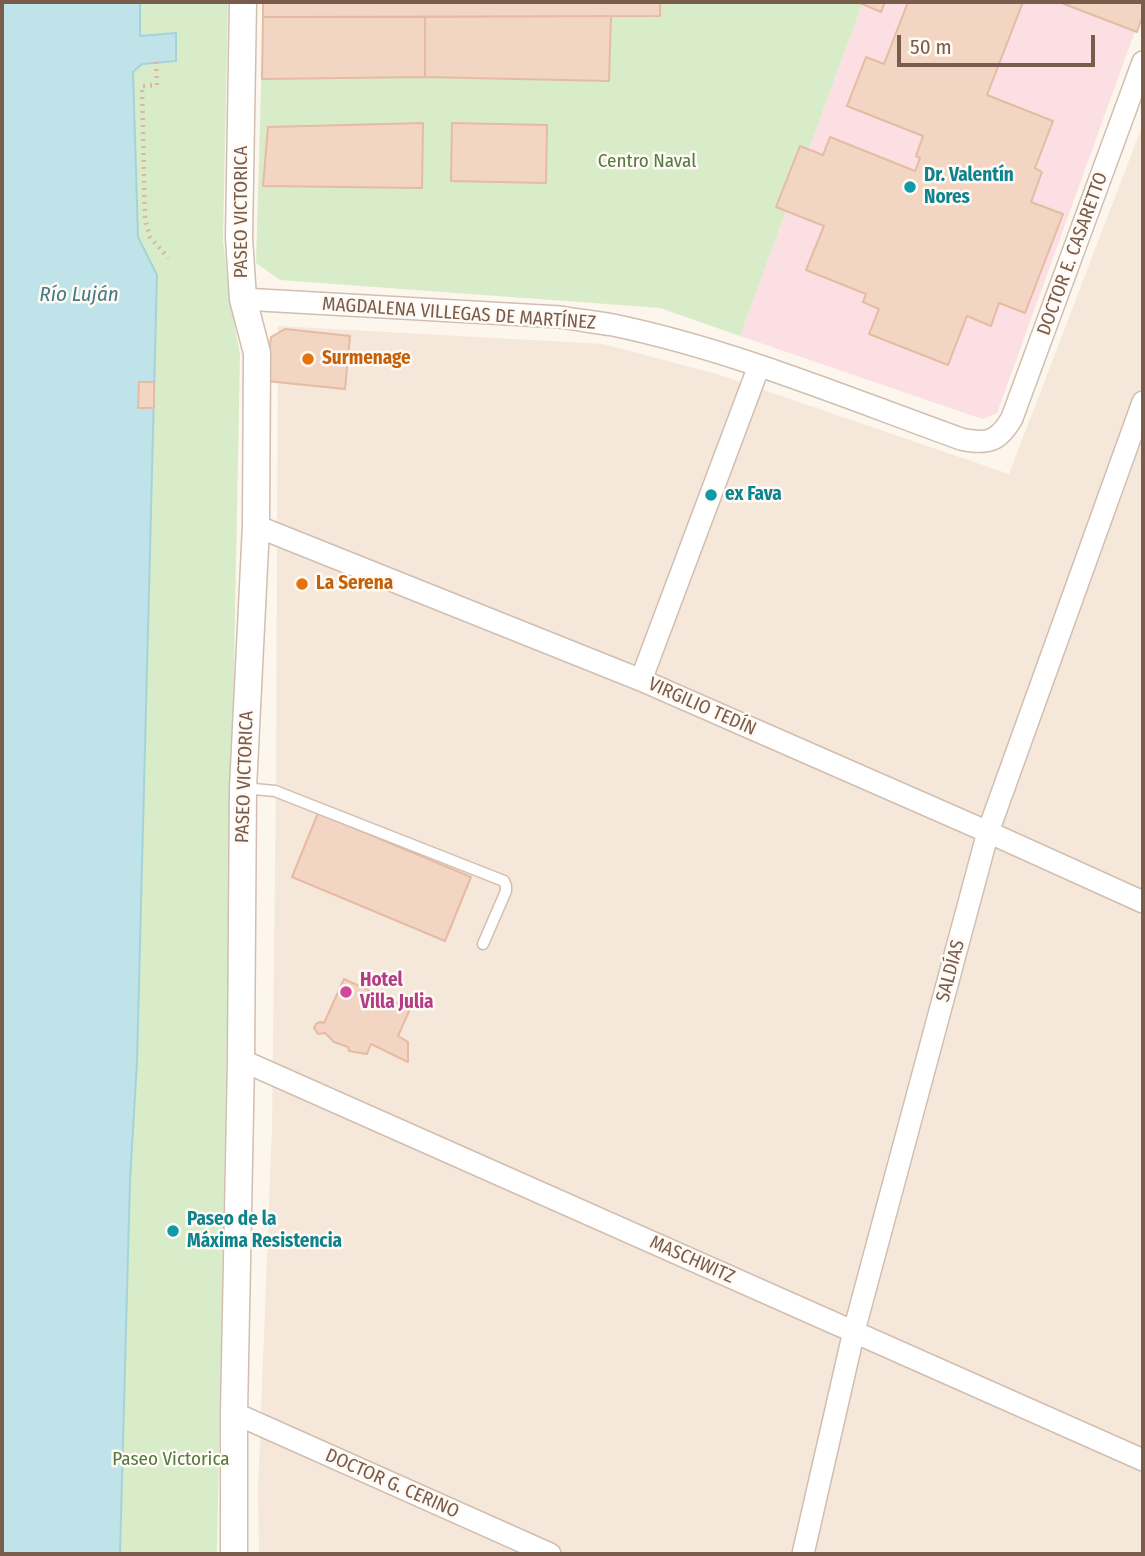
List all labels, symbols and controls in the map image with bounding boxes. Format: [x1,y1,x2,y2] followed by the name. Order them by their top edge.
[900,21,1098,65] scale bar
[910,34,952,60] text: 50 m
[231,146,253,278] street label: PASEO VICTORICA
[598,151,696,173] park label: Centro Naval
[924,165,1014,209] place label: Dr. Valentín Nores
[1033,169,1113,339] street label: DOCTOR E. CASARETTO
[902,179,918,195] marker: Dr. Valentín Nores
[39,282,119,308] water label: Río Luján
[321,293,597,335] street label: MAGDALENA VILLEGAS DE MARTÍNEZ
[322,348,411,370] place label: Surmenage
[300,351,316,367] marker: Surmenage
[725,484,782,506] place label: ex Fava
[703,487,719,503] marker: ex Fava
[316,573,393,595] place label: La Serena
[294,576,310,592] marker: La Serena
[644,673,760,741] street label: VIRGILIO TEDÍN
[231,710,259,844] street label: PASEO VICTORICA
[932,938,970,1004] street label: SALDÍAS
[360,970,433,1014] place label: Hotel Villa Julia
[338,984,354,1000] marker: Hotel Villa Julia
[187,1209,342,1253] place label: Paseo de la Máxima Resistencia
[165,1223,181,1239] marker: Paseo de la Máxima Resistencia
[646,1231,738,1289] street label: MASCHWITZ
[322,1444,462,1524] street label: DOCTOR G. CERINO
[112,1449,230,1471] park label: Paseo Victorica

